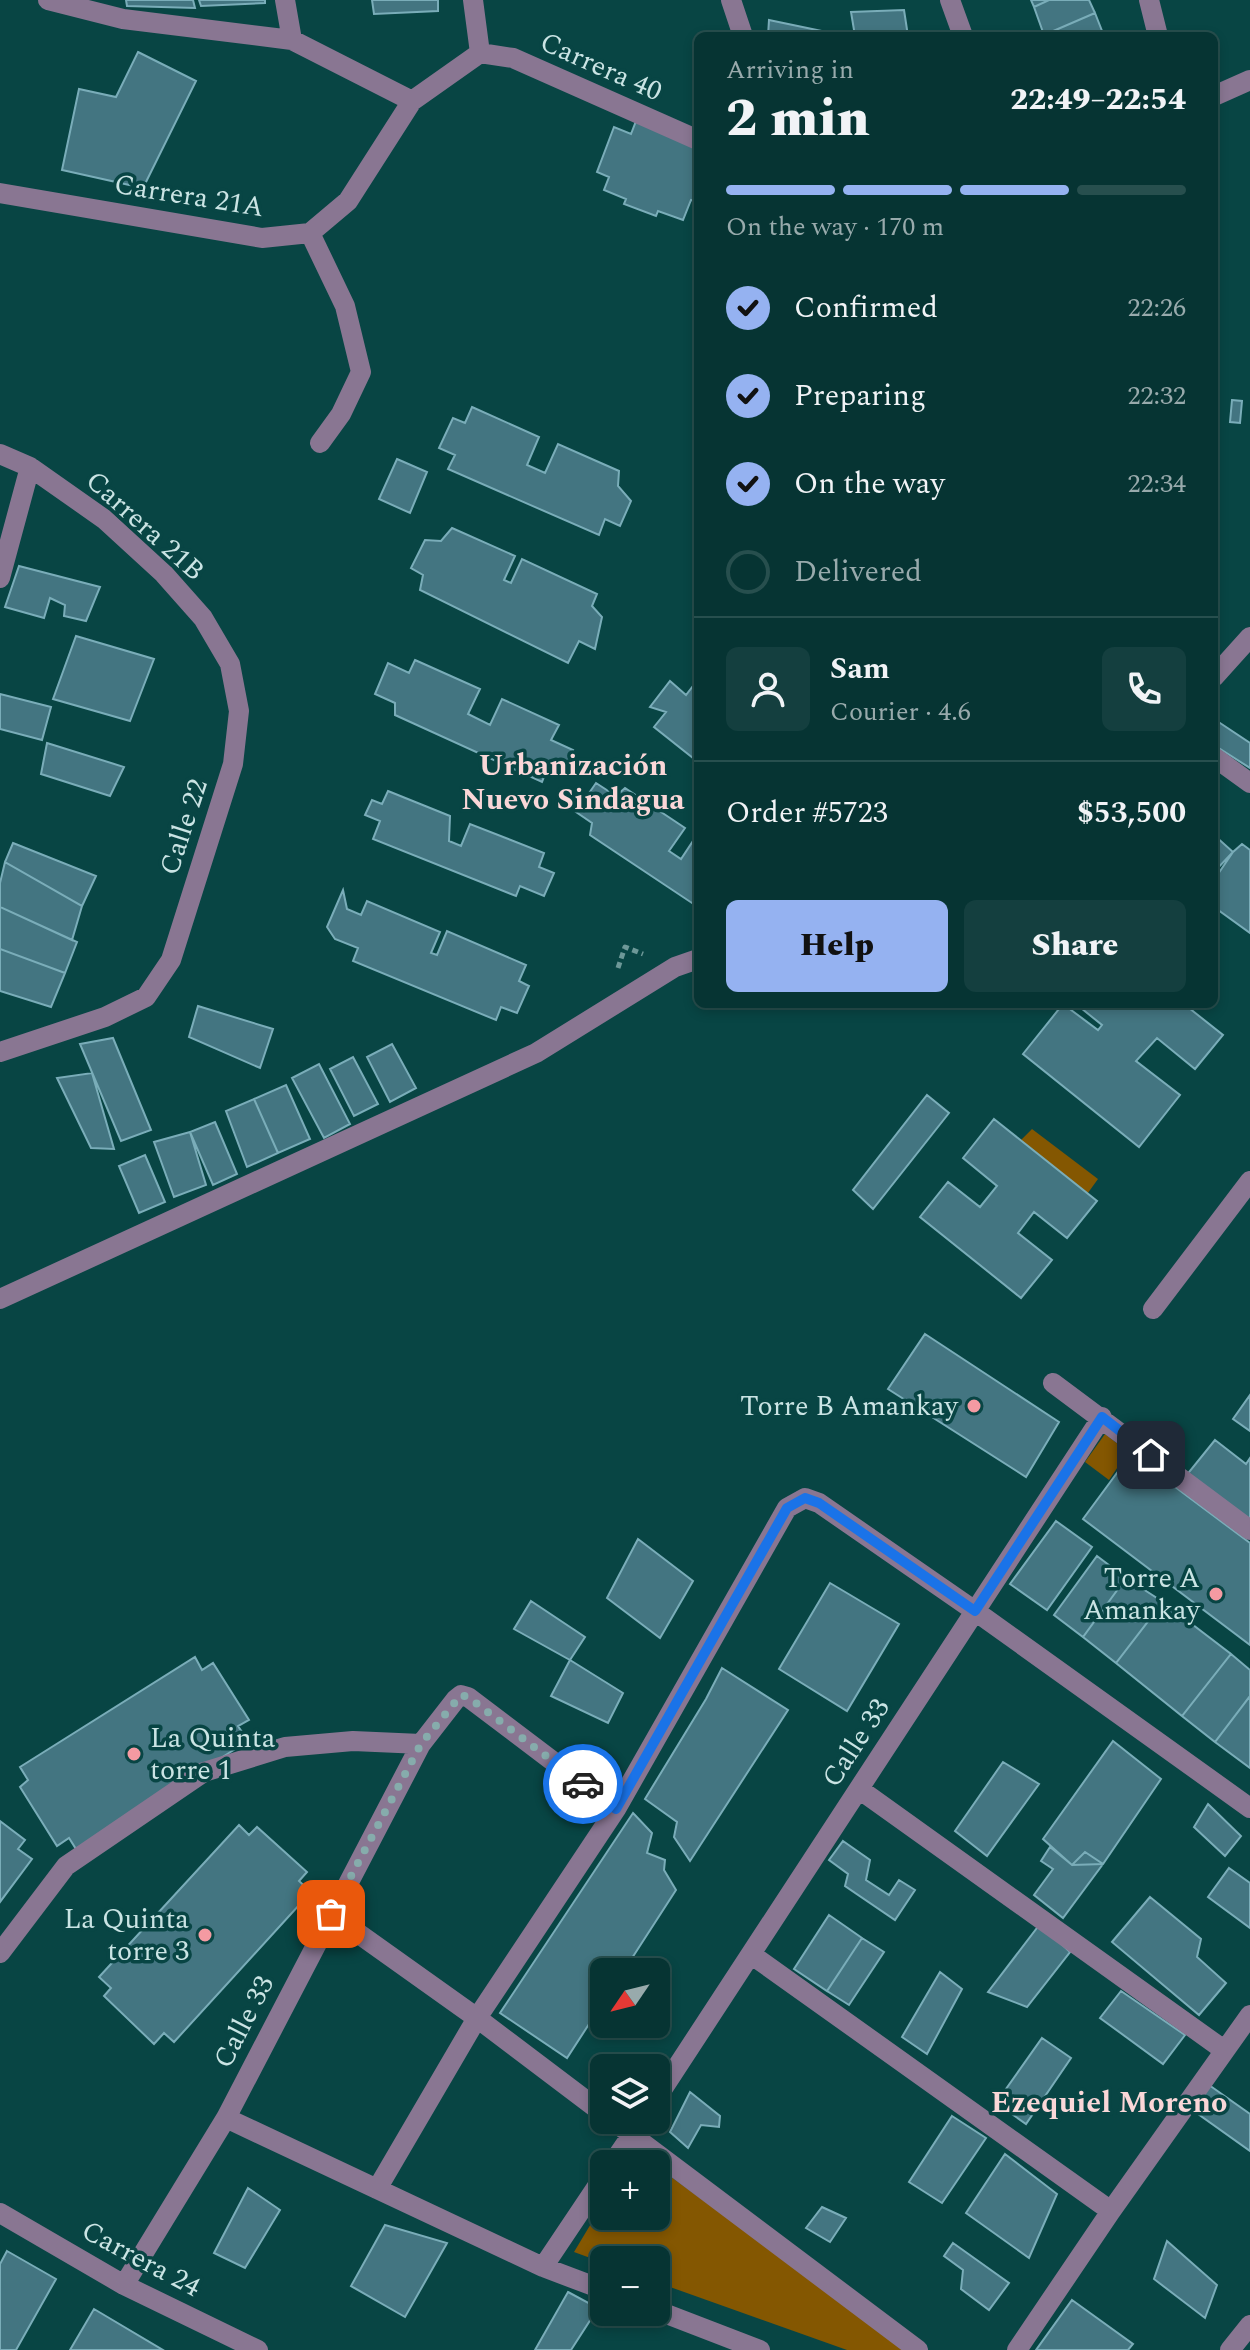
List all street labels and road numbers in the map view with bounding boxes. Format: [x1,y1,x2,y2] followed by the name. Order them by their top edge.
[533,21,669,113] street label: Carrera 40
[111,163,267,229] street label: Carrera 21A
[75,460,215,592] street label: Carrera 21B
[148,773,220,881] street label: Calle 22
[811,1690,901,1796] street label: Calle 33
[202,1968,286,2076] street label: Calle 33
[74,2210,208,2308] street label: Carrera 24

